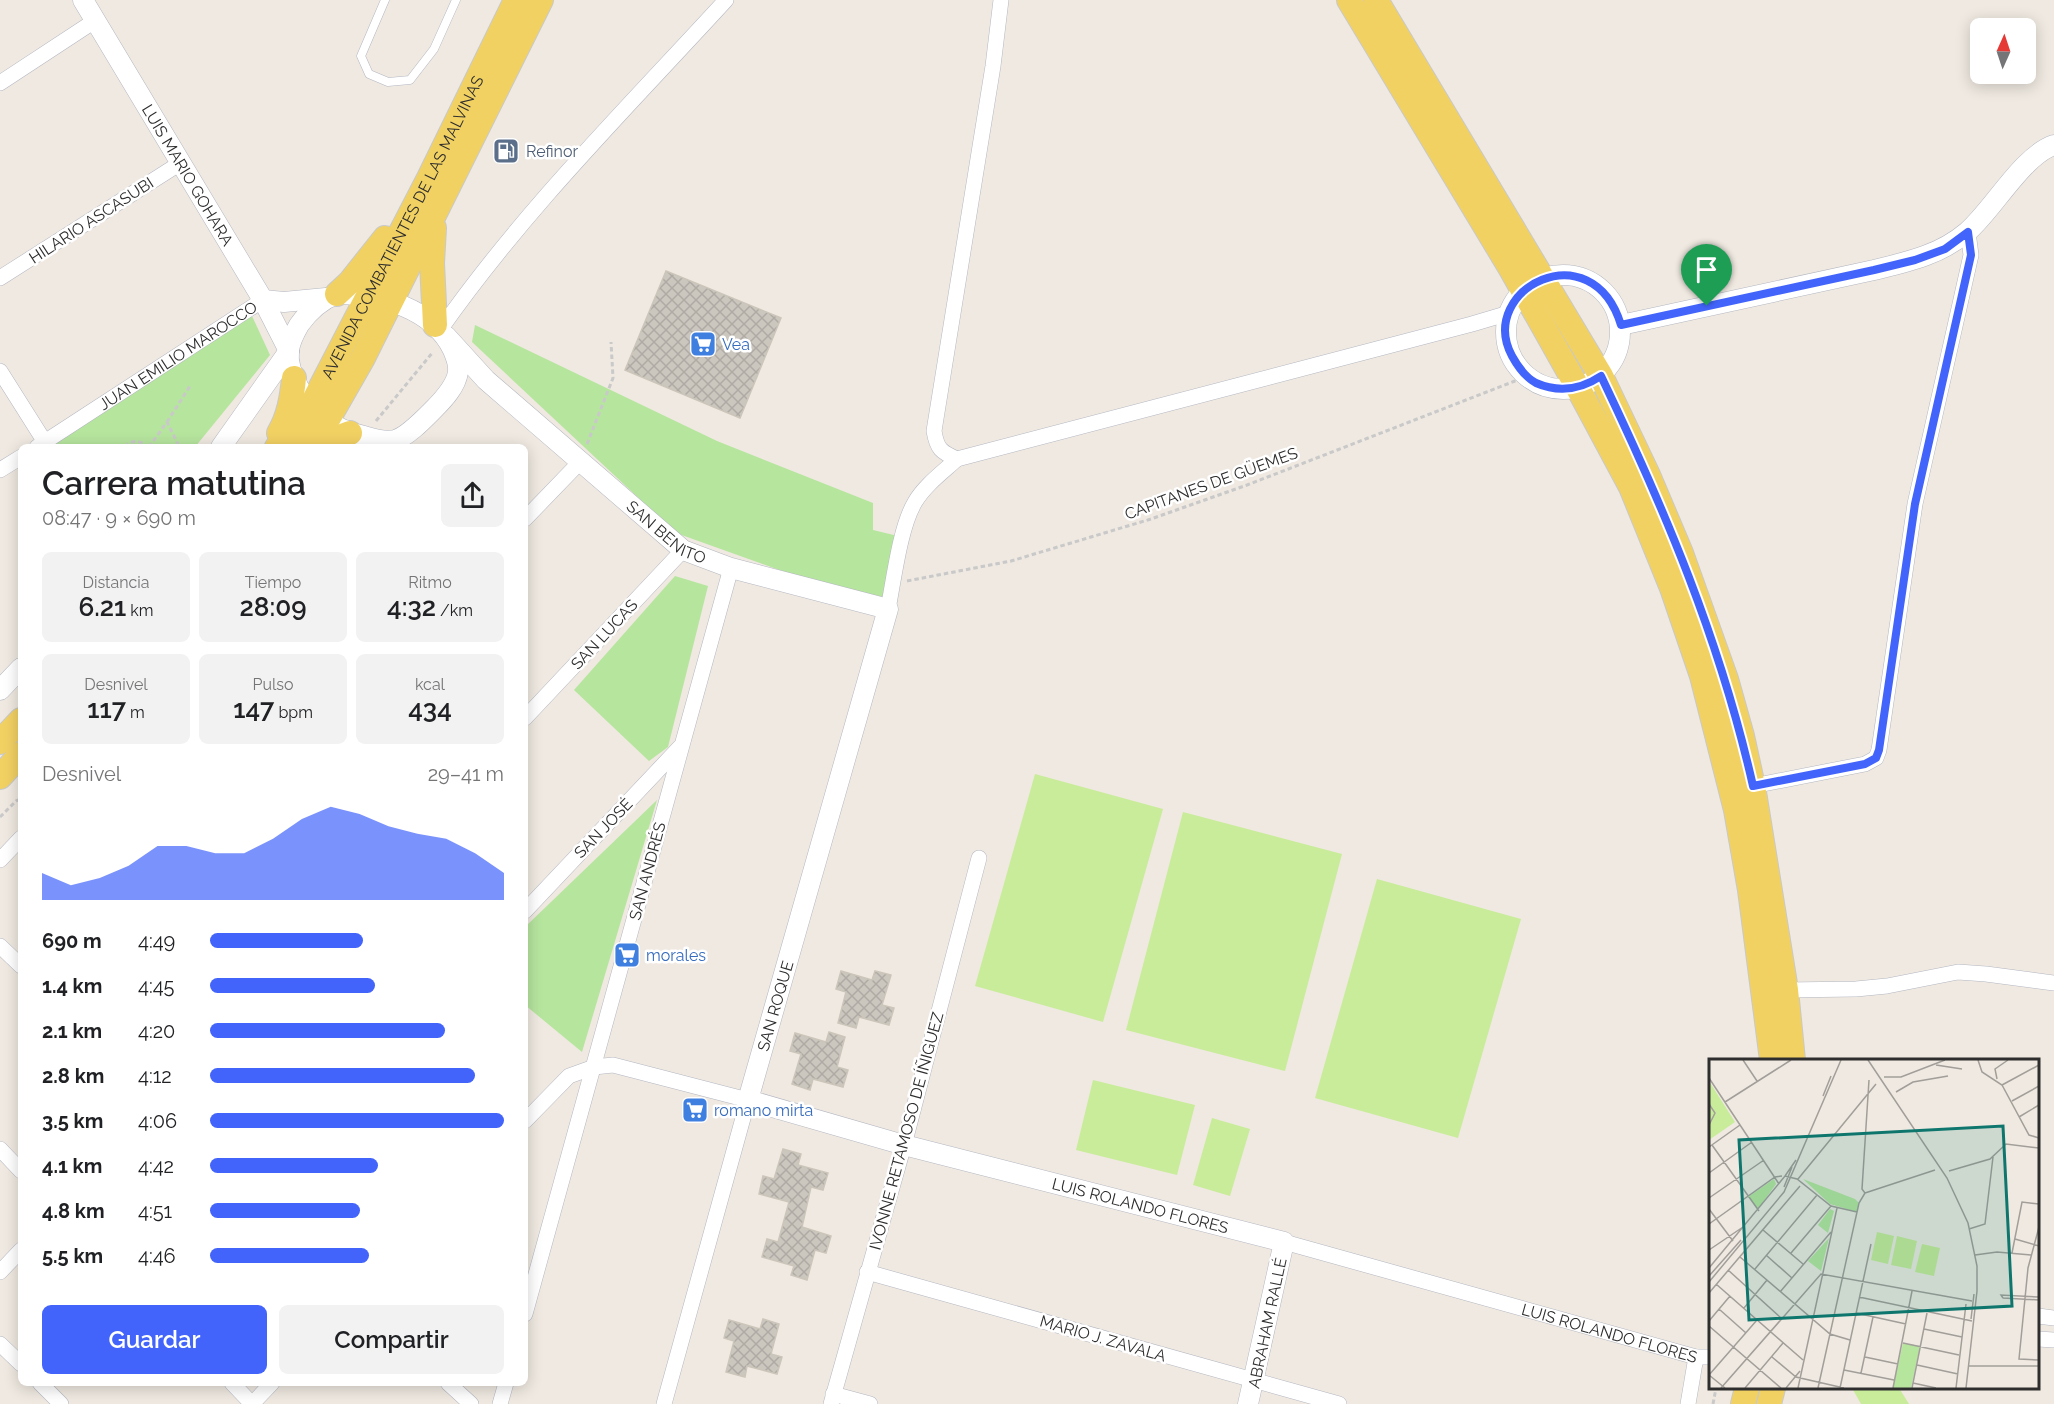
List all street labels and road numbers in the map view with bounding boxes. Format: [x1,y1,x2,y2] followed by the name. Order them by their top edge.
[318,72,488,382] street label: AVENIDA COMBATIENTES DE LAS MALVINAS
[138,101,237,249] street label: LUIS MARIO GOHARA
[26,173,157,268] street label: HILARIO ASCASUBI
[95,297,261,414] street label: JUAN EMILIO MAROCCO
[1122,442,1301,524] street label: CAPITANES DE GÜEMES
[623,497,708,568] street label: SAN BENITO
[567,595,642,673] street label: SAN LUCAS
[570,794,637,862] street label: SAN JOSÉ
[624,820,670,922] street label: SAN ANDRÉS
[754,959,798,1053] street label: SAN ROQUE
[865,1010,947,1252] street label: IVONNE RETAMOSO DE ÍÑIGUEZ
[1050,1174,1231,1238] street label: LUIS ROLANDO FLORES
[1243,1256,1291,1390] street label: ABRAHAM RALLÉ
[1519,1300,1700,1367] street label: LUIS ROLANDO FLORES
[1038,1311,1168,1366] street label: MARIO J. ZAVALA

